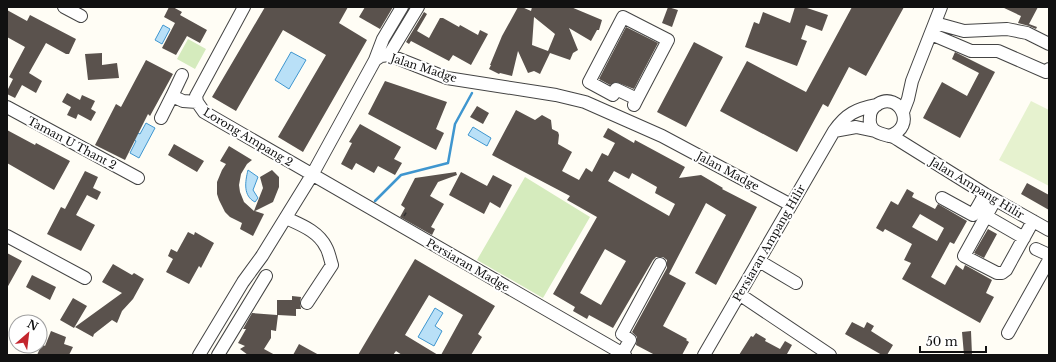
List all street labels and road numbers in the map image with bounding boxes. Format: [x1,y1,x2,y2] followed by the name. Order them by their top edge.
[387,50,459,85] street label: Jalan Madge
[201,105,296,169] street label: Lorong Ampang 2
[25,114,119,172] street label: Taman U Thant 2
[693,148,762,193] street label: Jalan Madge
[926,153,1027,222] street label: Jalan Ampang Hilir
[730,181,809,304] street label: Persiaran Ampang Hilir
[424,235,512,295] street label: Persiaran Madge

